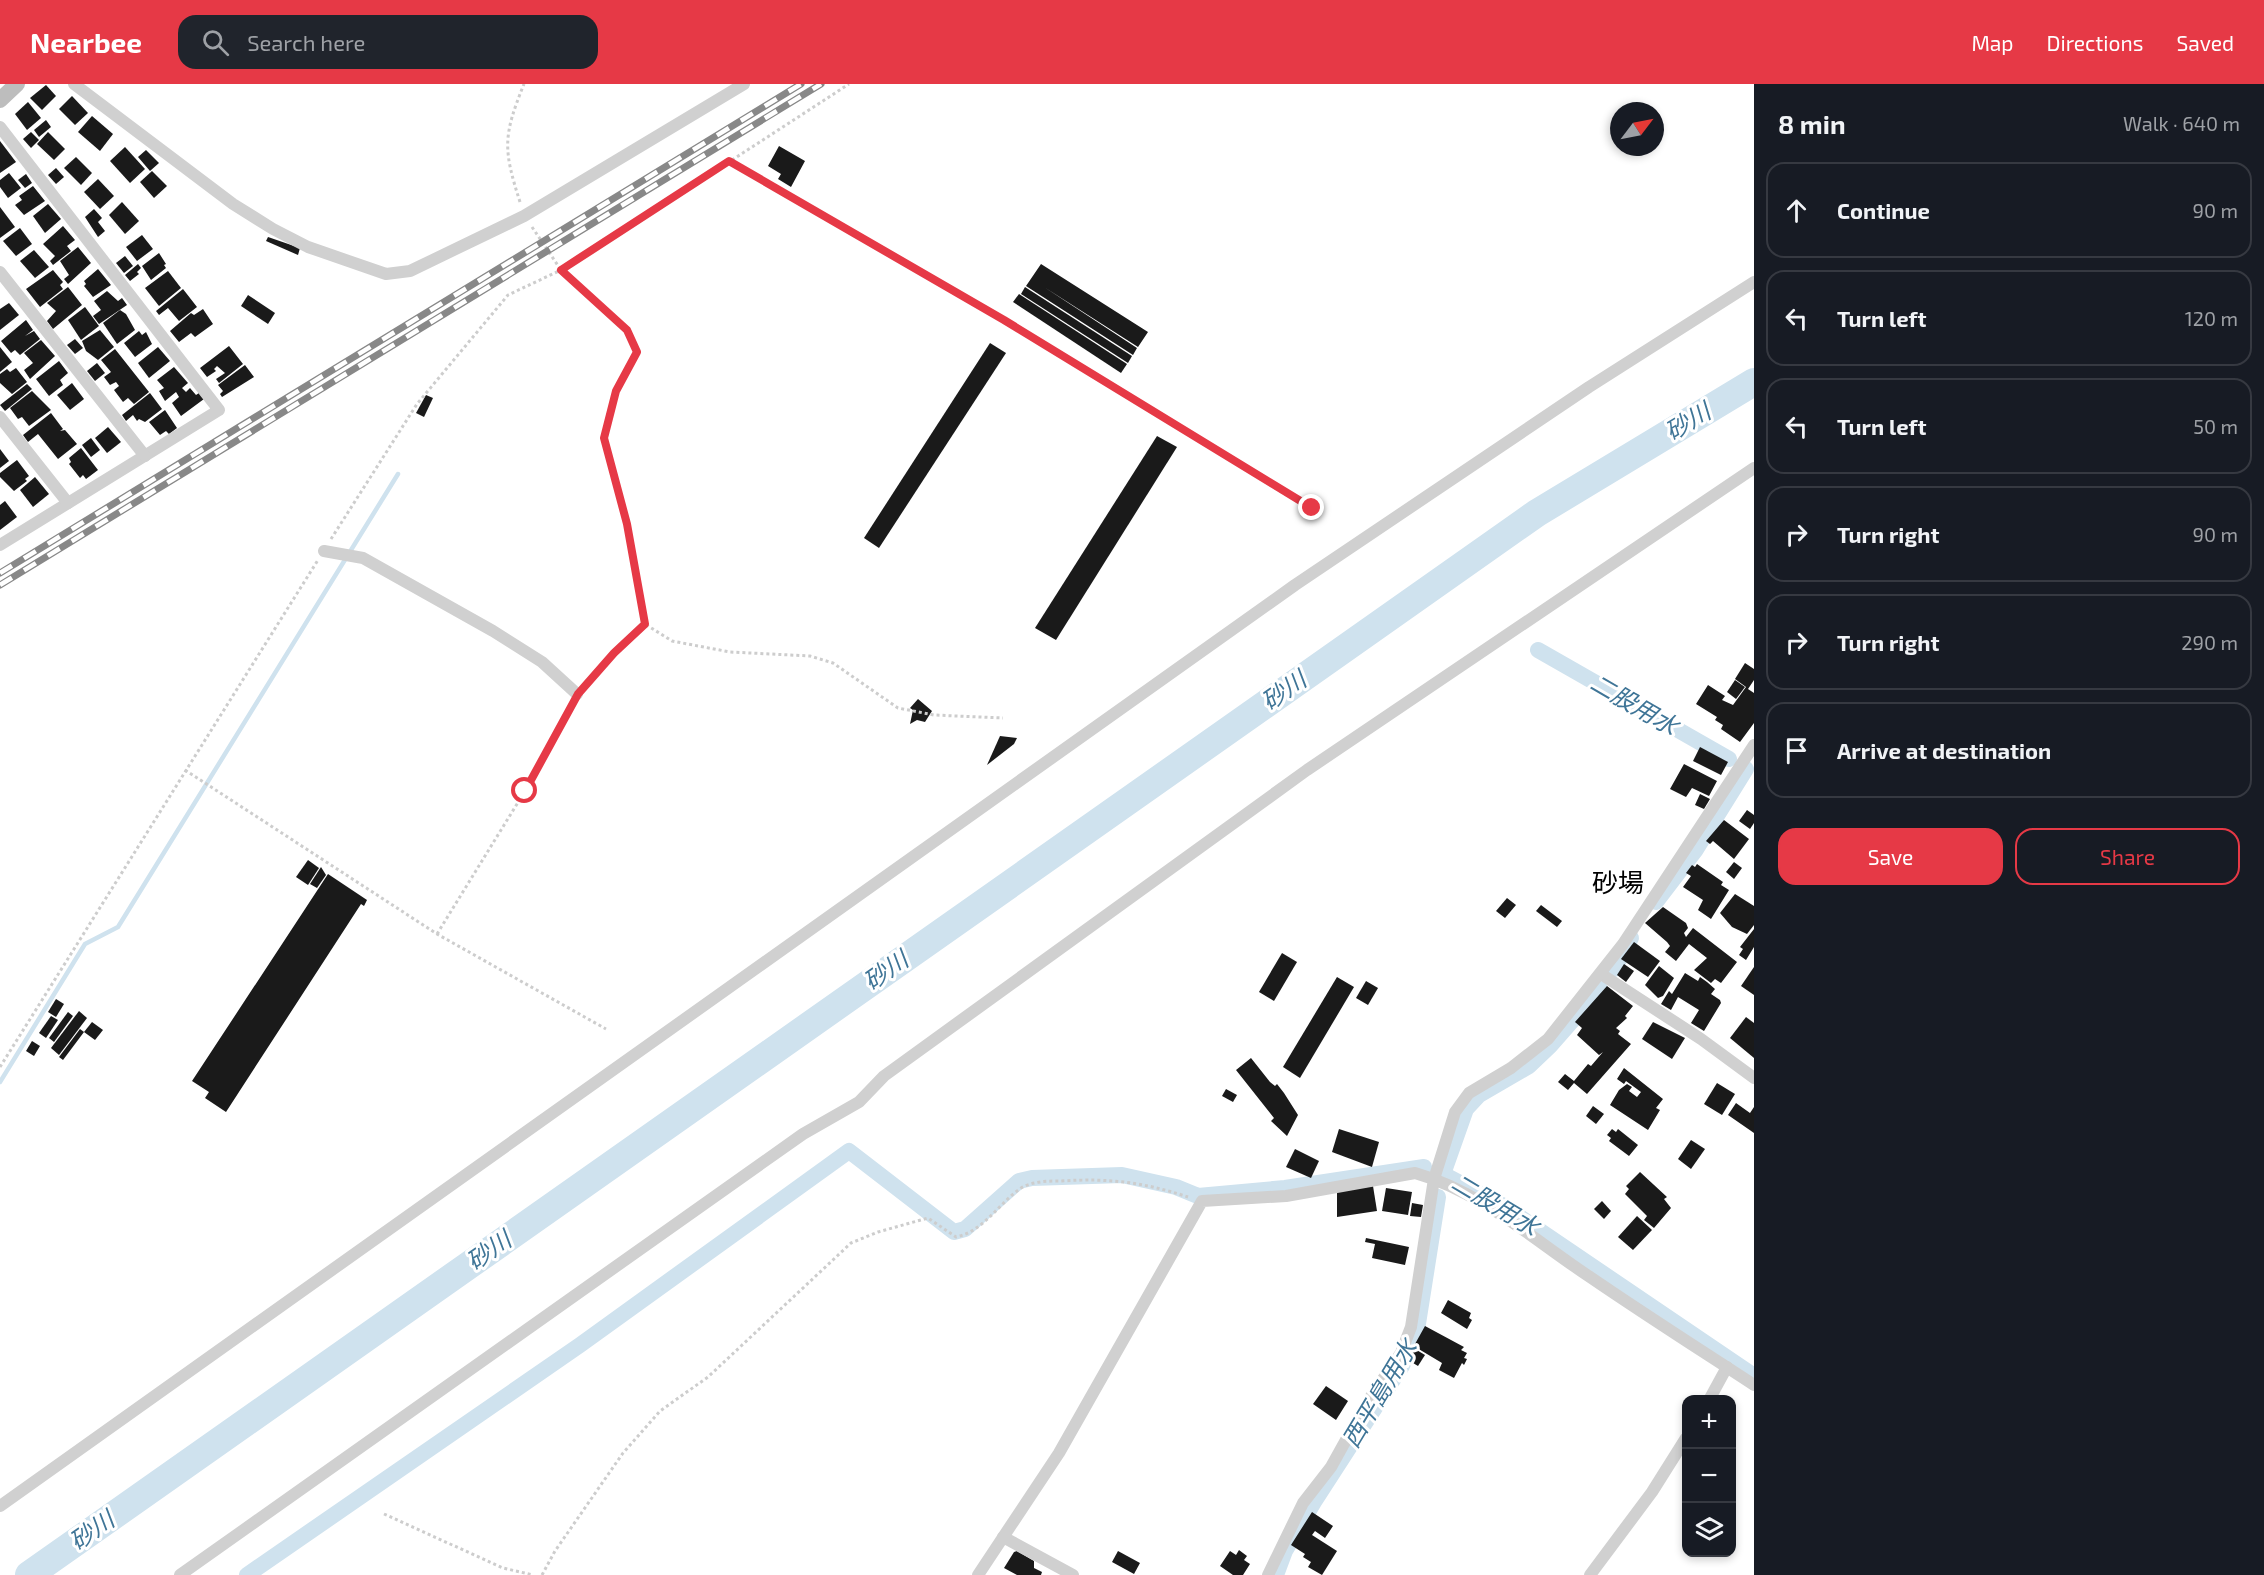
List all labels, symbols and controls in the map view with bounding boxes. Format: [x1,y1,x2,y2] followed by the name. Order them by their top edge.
[178,15,598,69] search box
[30,25,142,59] text: Nearbee
[199,26,232,59] icon: search
[247,29,365,55] text: Search here
[1971,30,2014,55] text: Map
[2047,30,2143,55] text: Directions
[2176,30,2234,55] text: Saved
[1610,102,1664,156] north arrow
[1778,108,1846,139] text: 8 min
[2123,111,2240,135] text: Walk · 640 m
[1780,194,1813,227] icon: ahead
[1837,197,1930,223] text: Continue
[2193,198,2238,222] text: 90 m
[1780,302,1813,335] icon: left
[1837,305,1926,331] text: Turn left
[2185,306,2238,330] text: 120 m
[1659,394,1718,446] water label: 砂川
[1780,410,1813,443] icon: left
[1837,413,1926,439] text: Turn left
[2193,414,2238,438] text: 50 m
[1298,494,1324,520] route end
[1780,518,1813,551] icon: right
[1837,521,1939,547] text: Turn right
[2193,522,2238,546] text: 90 m
[1780,626,1813,659] icon: right
[1837,629,1939,655] text: Turn right
[2181,630,2238,654] text: 290 m
[1255,662,1314,715] water label: 砂川
[1586,667,1686,742] water label: 二股用水
[1780,734,1813,767] icon: arrive
[1837,737,2051,763] text: Arrive at destination
[511,777,537,803] route start
[1778,828,2003,885] button: Save
[2015,828,2240,885] button: Share
[1592,866,1644,897] district label: 砂場
[857,942,916,995] water label: 砂川
[1447,1167,1547,1242] water label: 二股用水
[460,1222,519,1275] water label: 砂川
[1335,1332,1424,1452] water label: 西平島用水
[1682,1395,1736,1557] map controls
[1682,1395,1736,1449] button: +
[1682,1449,1736,1503] button: −
[63,1502,122,1555] water label: 砂川
[1682,1503,1736,1557] button: layers

